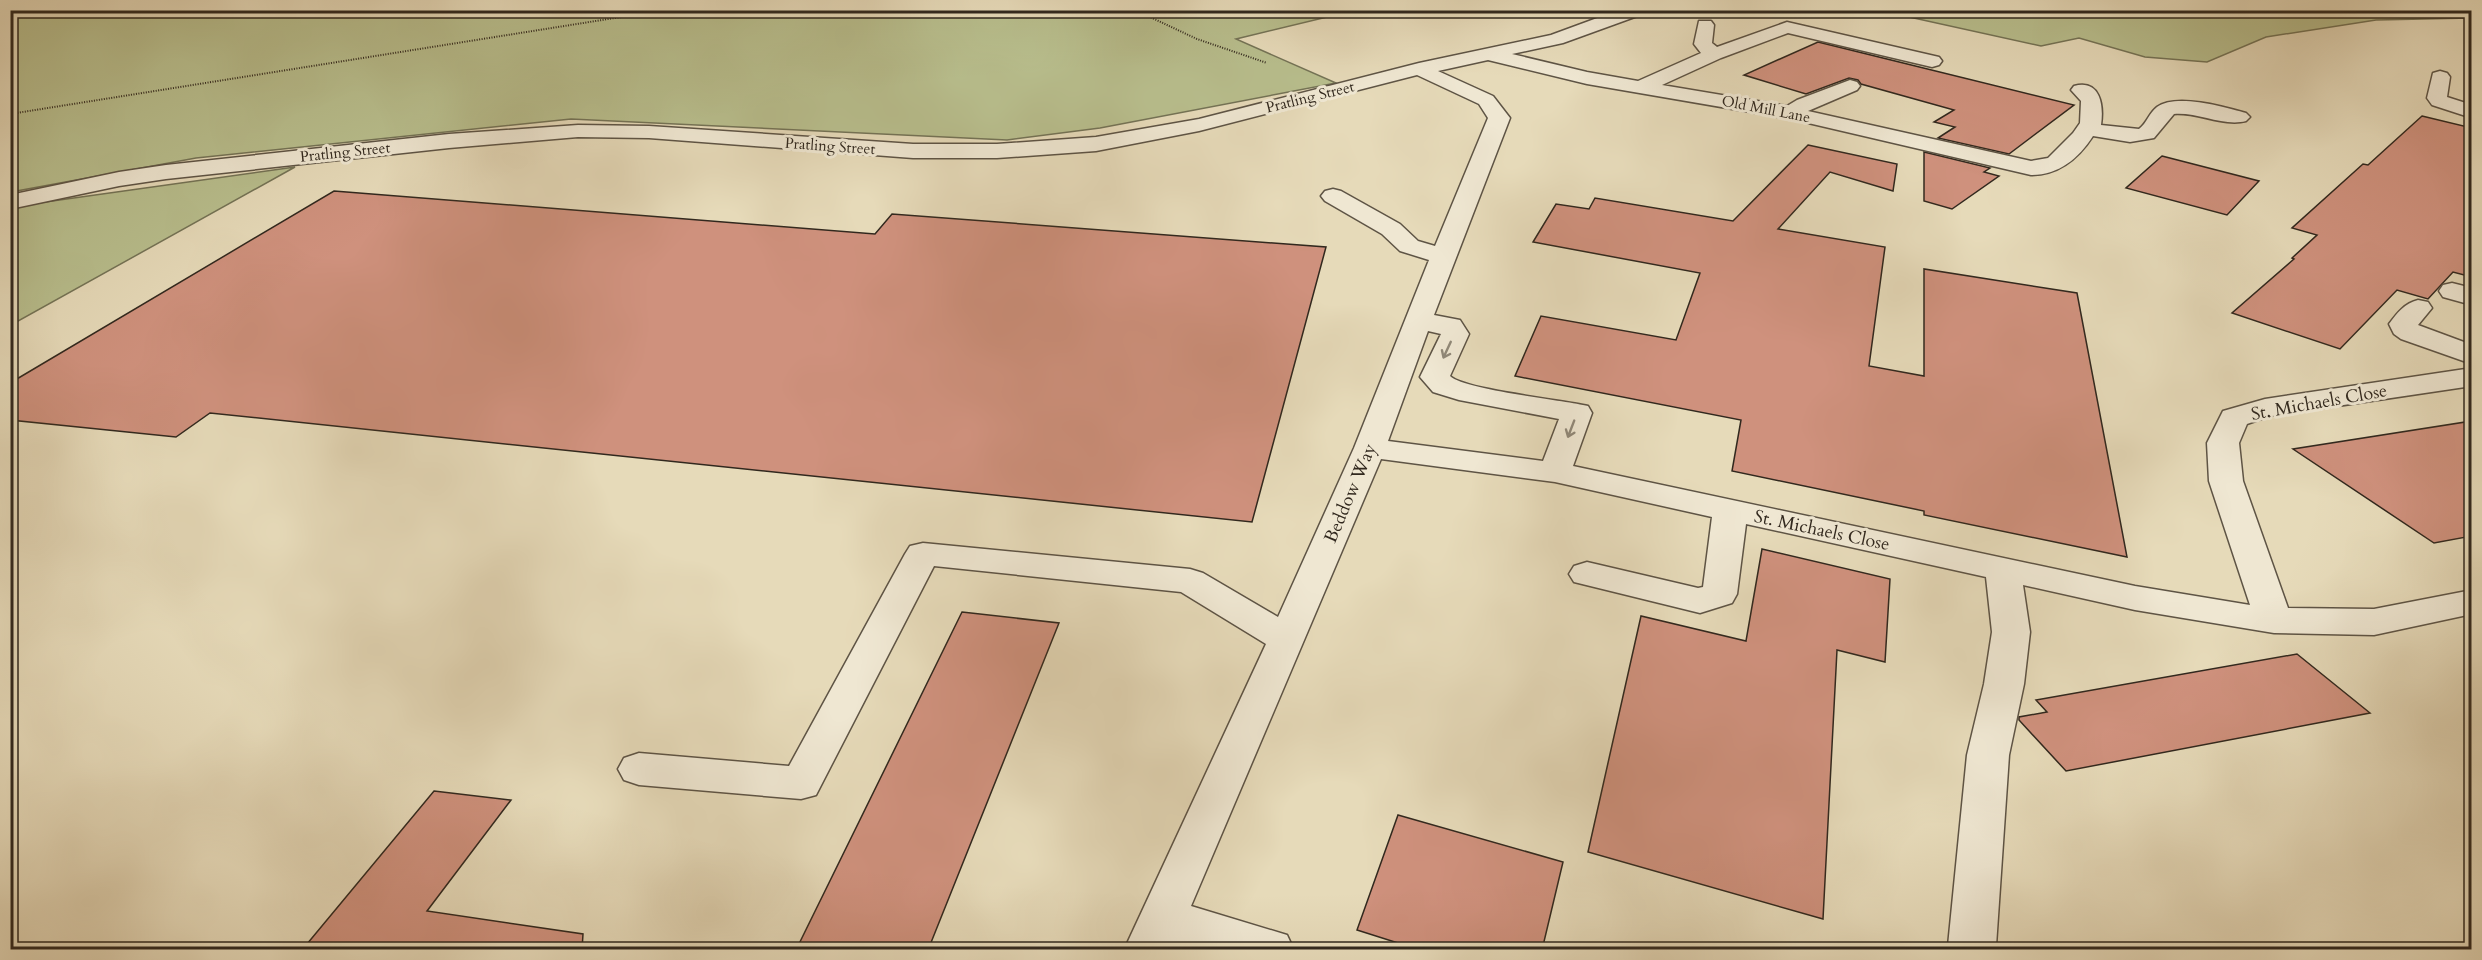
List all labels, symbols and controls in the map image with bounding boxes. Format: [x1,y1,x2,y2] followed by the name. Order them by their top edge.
[1264,76,1357,118] street label: Pratling Street
[1720,91,1812,127] street label: Old Mill Lane
[784,133,876,159] street label: Pratling Street
[299,137,391,167] street label: Pratling Street
[1441,341,1452,359] one-way arrow
[2249,378,2389,427] street label: St. Michaels Close
[1565,419,1576,438] one-way arrow
[1318,439,1383,547] street label: Beddow Way
[1752,504,1892,557] street label: St. Michaels Close

